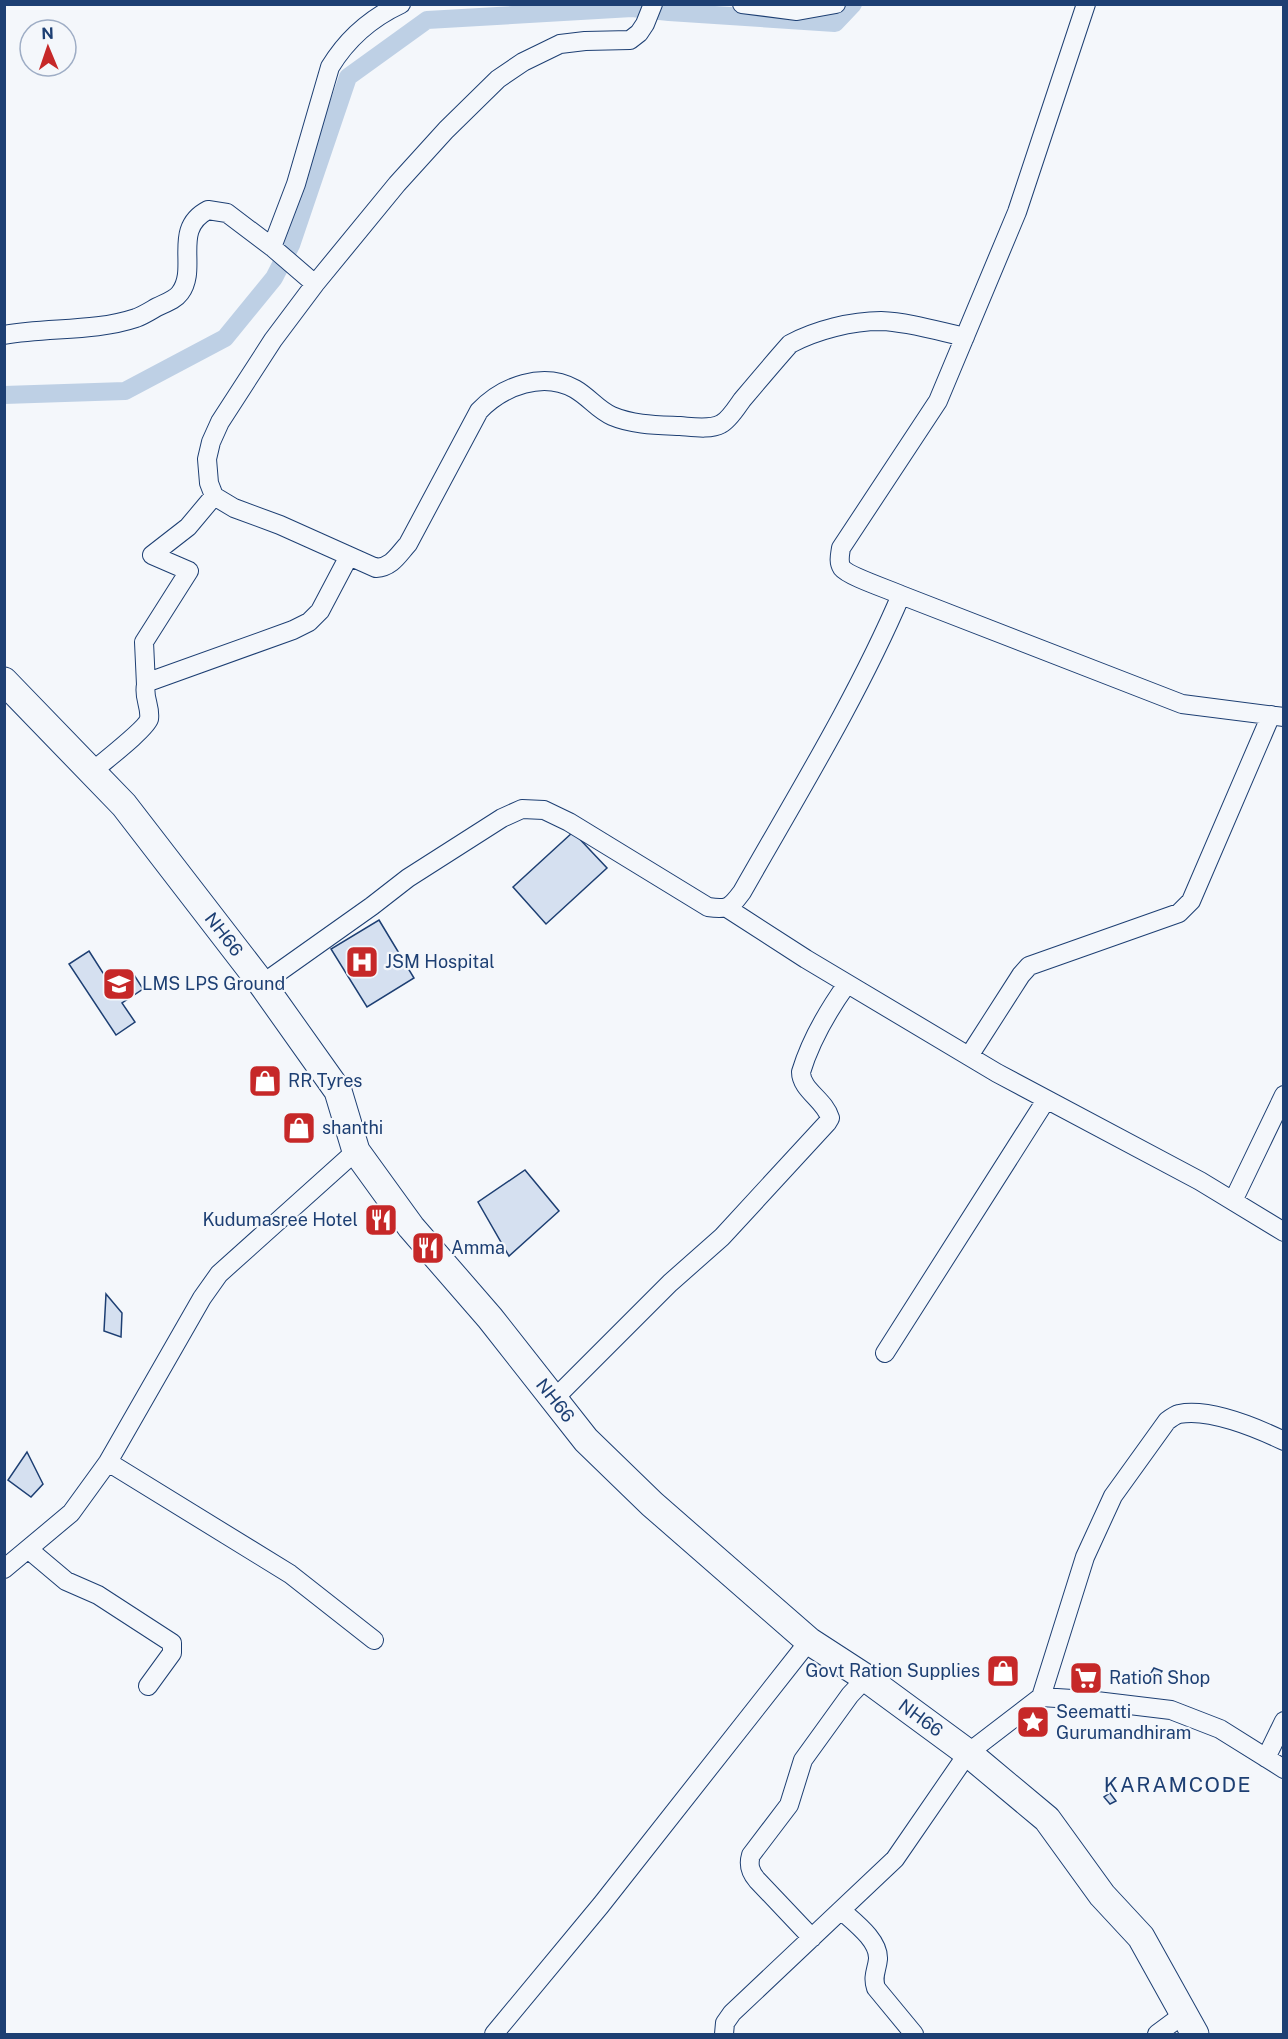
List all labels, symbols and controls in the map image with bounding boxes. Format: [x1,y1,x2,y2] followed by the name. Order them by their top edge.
[18,18,78,78] north arrow
[41,24,54,43] text: N
[201,908,248,960] street label: NH66
[344,944,380,980] hospital icon: JSM Hospital
[385,951,495,972] place label: JSM Hospital
[101,966,137,1002] school or university icon: LMS LPS Ground
[142,973,285,994] place label: LMS LPS Ground
[247,1063,283,1099] shop icon: RR Tyres
[288,1070,362,1091] place label: RR Tyres
[281,1110,317,1146] shop icon: shanthi
[322,1117,383,1138] place label: shanthi
[363,1202,399,1238] restaurant icon: Kudumasree Hotel
[203,1209,358,1230] place label: Kudumasree Hotel
[410,1230,446,1266] restaurant icon: Amma
[451,1237,505,1258] place label: Amma
[532,1374,579,1426] street label: NH66
[985,1653,1021,1689] shop icon: Govt Ration Supplies
[805,1660,980,1681] place label: Govt Ration Supplies
[1068,1660,1104,1696] supermarket icon: Ration Shop
[1109,1667,1210,1688] place label: Ration Shop
[895,1695,947,1741] street label: NH66
[1056,1701,1191,1743] place label: Seematti Gurumandhiram
[1015,1704,1051,1740] place icon: Seematti Gurumandhiram
[1104,1772,1252,1797] district label: KARAMCODE

